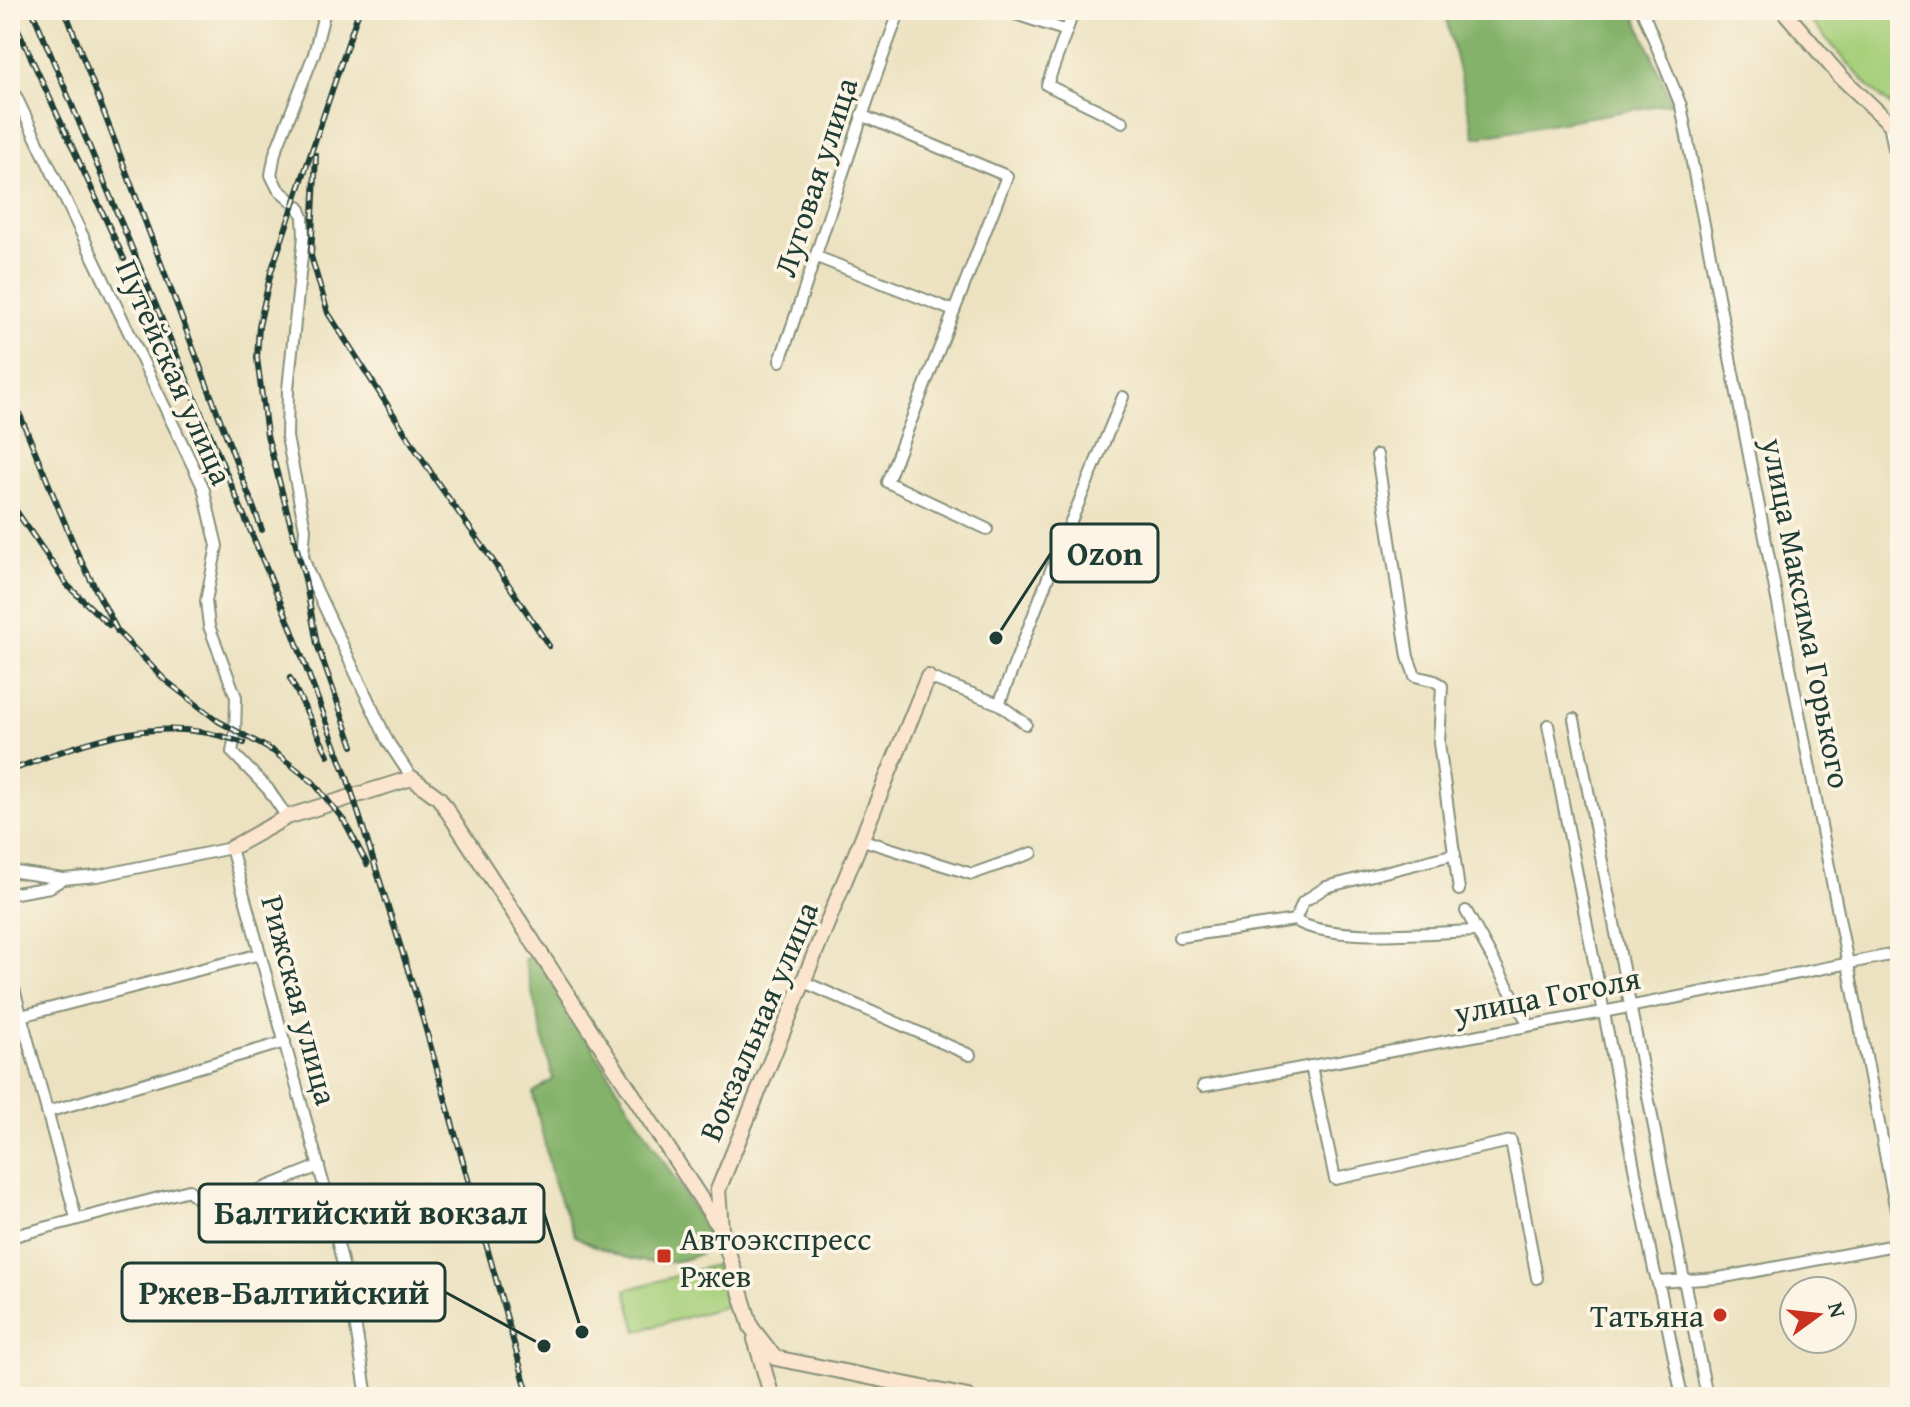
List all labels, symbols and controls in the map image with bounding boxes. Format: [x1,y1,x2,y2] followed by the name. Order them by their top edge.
[761,71,870,283] street label: Луговая улица
[104,252,246,493] street label: Путейская улица
[1750,433,1864,792] street label: улица Максима Горького
[1051,524,1158,582] callout: Ozon
[1067,528,1143,577] text: Ozon
[249,890,351,1111] street label: Рижская улица
[686,893,830,1148] street label: Вокзальная улица
[1449,954,1644,1036] street label: улица Гоголя
[199,1184,544,1242] callout: Балтийский вокзал
[214,1187,528,1236] text: Балтийский вокзал
[680,1215,871,1299] place label: Автоэкспресс Ржев
[655,1247,673,1265] marker: Автоэкспресс Ржев
[122,1263,445,1321] callout: Ржев-Балтийский
[139,1267,429,1316] text: Ржев-Балтийский
[1778,1275,1858,1355] north arrow
[1590,1292,1705,1339] place label: Татьяна
[1820,1299,1855,1321] text: N
[1711,1306,1729,1324] marker: Татьяна

